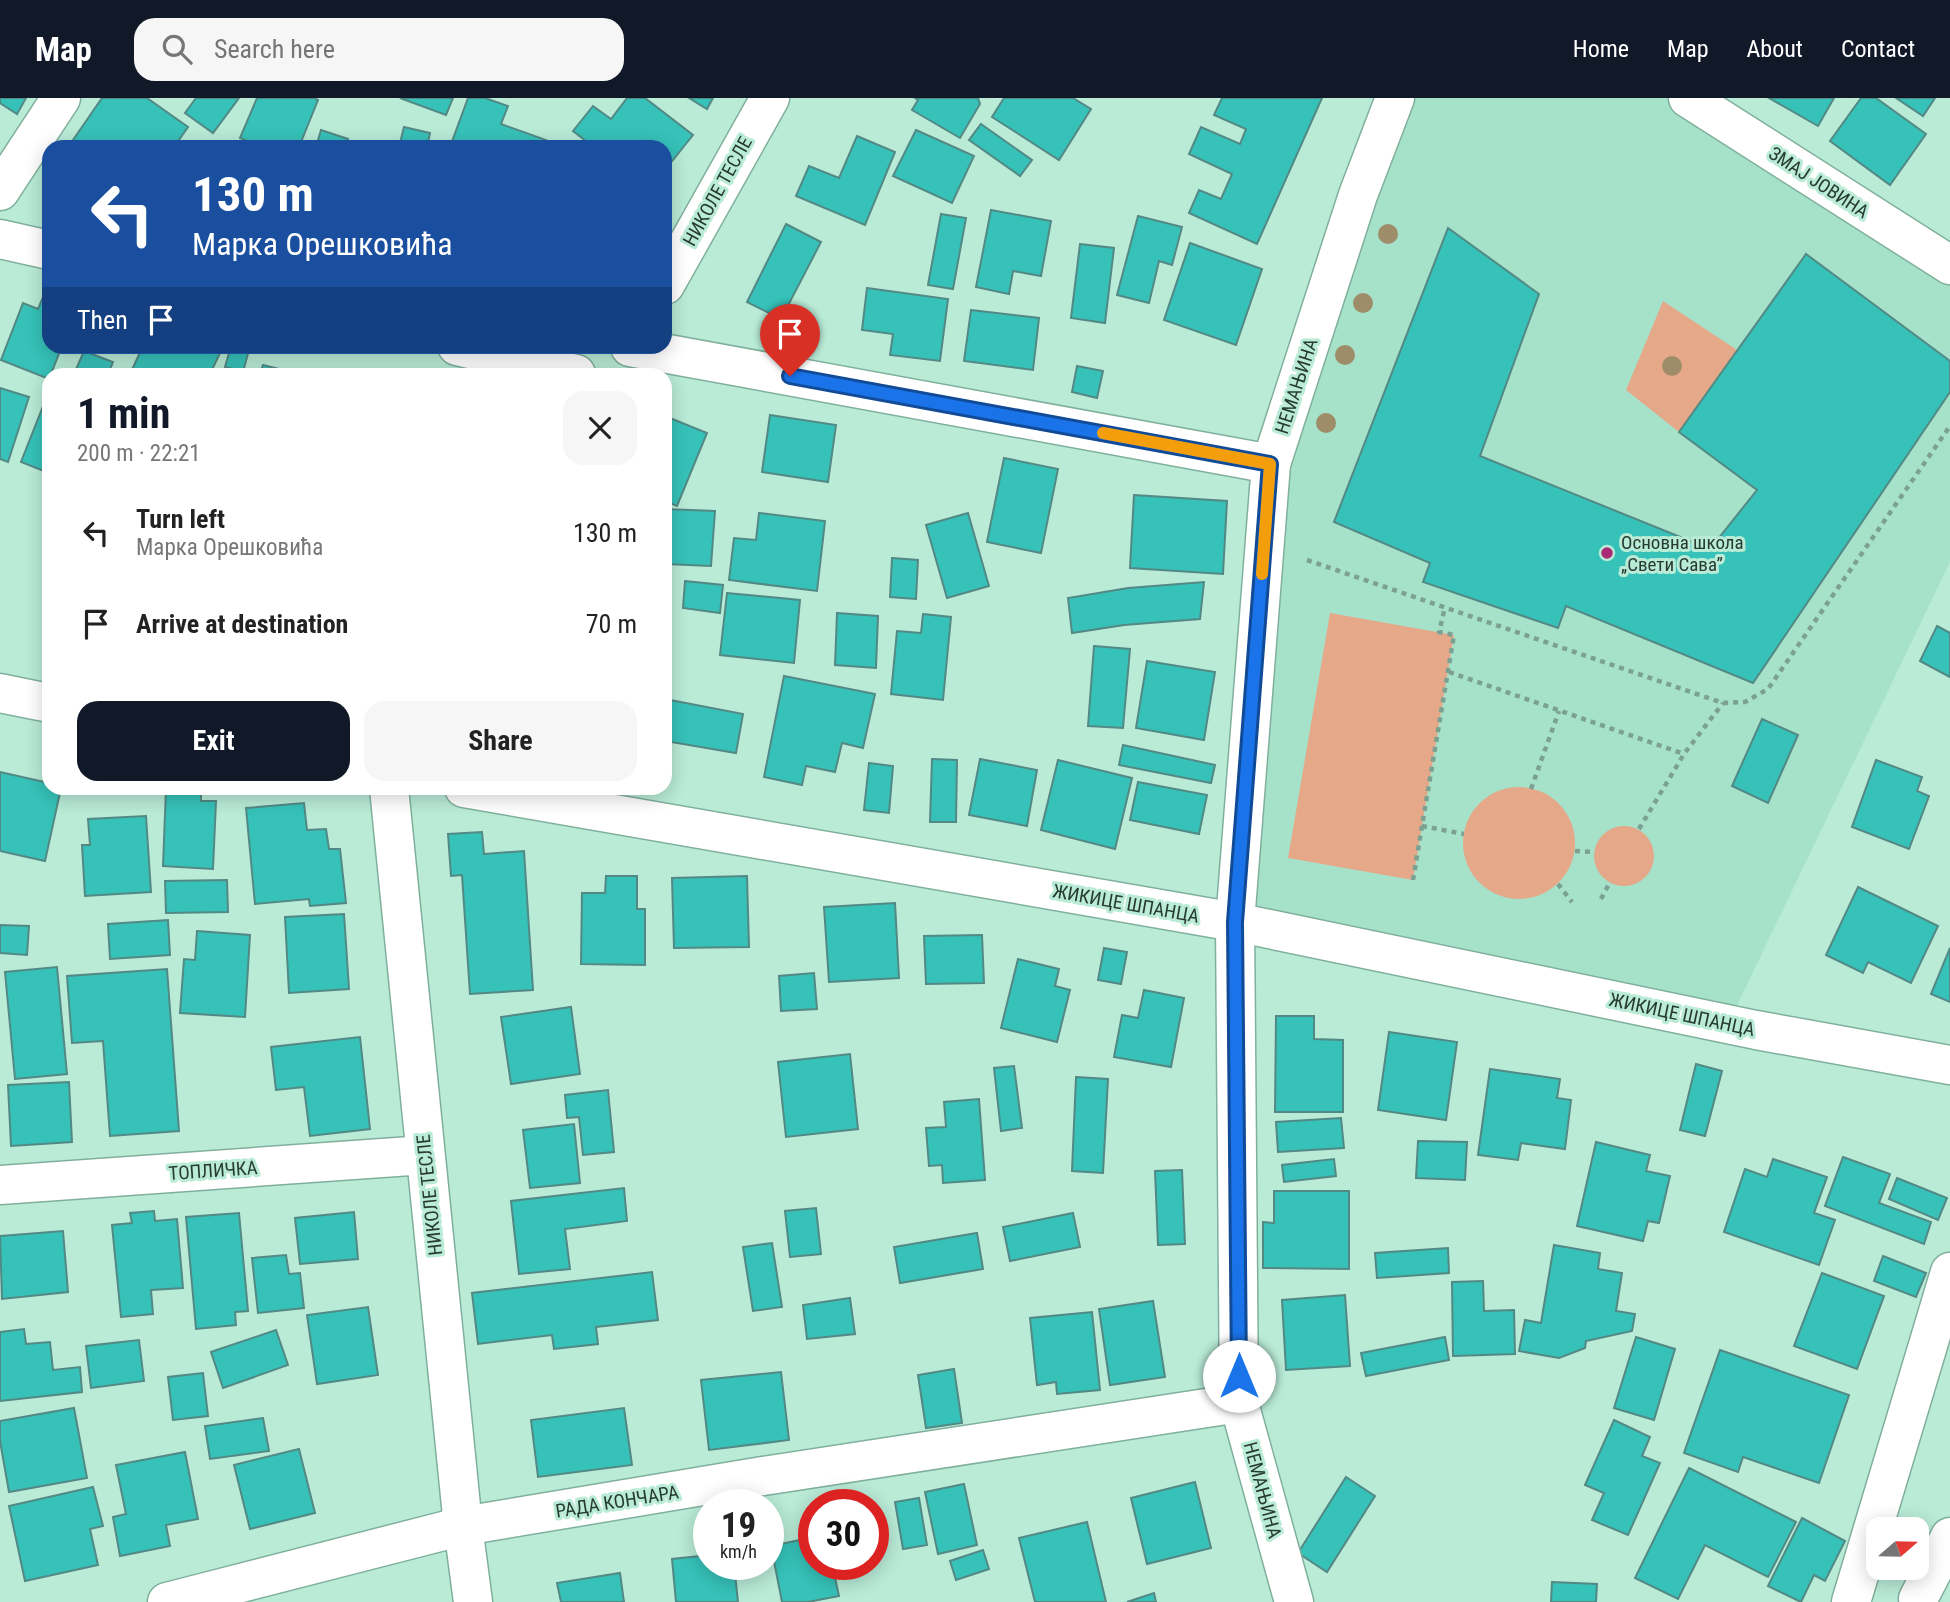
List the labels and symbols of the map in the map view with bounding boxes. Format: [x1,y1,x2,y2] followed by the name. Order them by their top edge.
[678,133,757,250] street label: НИКОЛЕ ТЕСЛЕ
[1764,142,1873,223] street label: ЗМАЈ ЈОВИНА
[760,304,820,376] pin
[1270,335,1323,437] street label: НЕМАЊИНА
[1621,531,1744,576] place label: Основна школа „Свети Сава”
[1599,545,1615,561] marker: Основна школа „Свети Сава”
[1051,879,1201,928] street label: ЖИКИЦЕ ШПАНЦА
[1607,988,1757,1041] street label: ЖИКИЦЕ ШПАНЦА
[412,1133,447,1257] street label: НИКОЛЕ ТЕСЛЕ
[168,1156,258,1185] street label: ТОПЛИЧКА
[1202,1339,1276,1413] position arrow
[1239,1439,1286,1541] street label: НЕМАЊИНА
[554,1480,680,1523] street label: РАДА КОНЧАРА
[798,1489,889,1580] speed limit sign: 30
[1866,1517,1928,1580] north arrow

